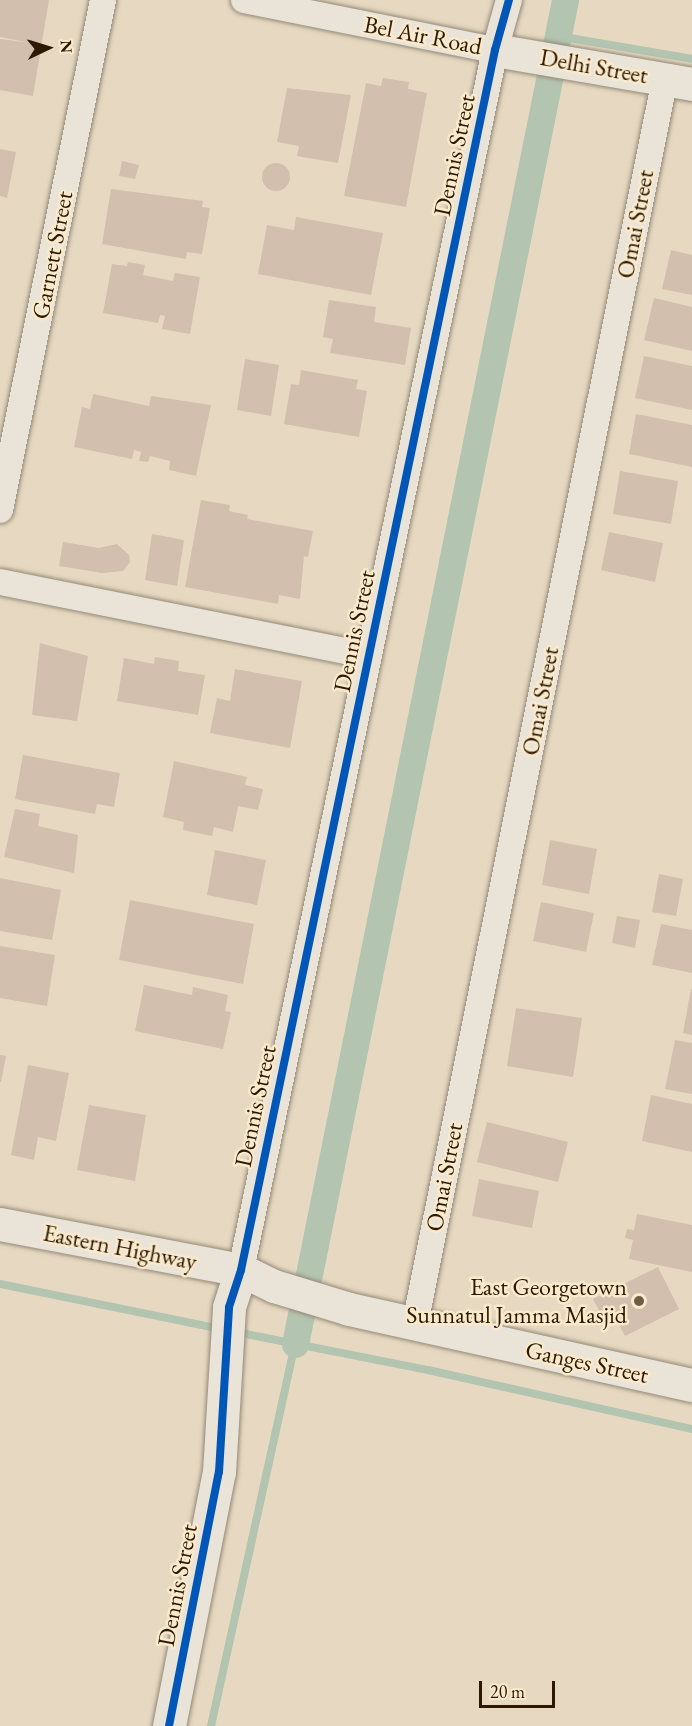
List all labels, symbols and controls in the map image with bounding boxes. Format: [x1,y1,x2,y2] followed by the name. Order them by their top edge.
[362,9,484,61] street label: Bel Air Road
[18,18,78,78] north arrow
[56,40,77,54] text: N
[538,42,650,90] street label: Delhi Street
[427,91,481,219] street label: Dennis Street
[610,167,660,281] street label: Omai Street
[25,189,79,321] street label: Garnett Street
[327,567,381,695] street label: Dennis Street
[515,644,565,758] street label: Omai Street
[228,1042,282,1170] street label: Dennis Street
[419,1120,469,1234] street label: Omai Street
[41,1218,199,1276] street label: Eastern Highway
[406,1273,627,1329] place label: East Georgetown Sunnatul Jamma Masjid
[632,1294,646,1308] marker: East Georgetown Sunnatul Jamma Masjid
[523,1335,651,1389] street label: Ganges Street
[151,1521,203,1649] street label: Dennis Street
[482,1669,558,1707] scale bar
[490,1680,525,1703] text: 20 m

